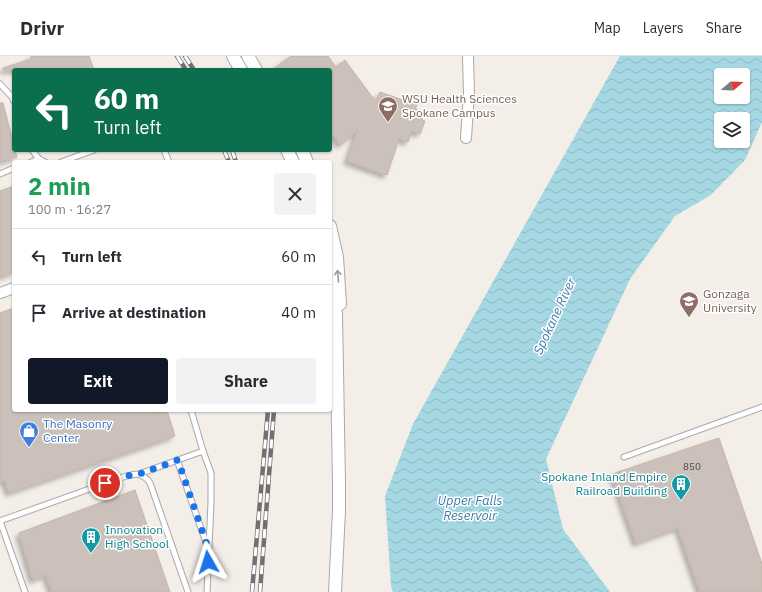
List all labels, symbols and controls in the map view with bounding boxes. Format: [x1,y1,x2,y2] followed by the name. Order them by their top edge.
[20,16,64,40] text: Drivr
[594,19,621,37] text: Map
[643,19,684,37] text: Layers
[706,19,742,37] text: Share
[714,68,750,104] north arrow
[714,68,750,148] map controls
[94,80,159,117] text: 60 m
[28,84,80,136] icon: left
[402,91,517,120] place label: WSU Health Sciences Spokane Campus
[377,95,399,123] school or university icon: WSU Health Sciences Spokane Campus
[714,112,750,148] button: layers
[94,116,162,139] text: Turn left
[28,170,91,202] text: 2 min
[274,173,316,215] button: close
[28,201,111,218] text: 100 m · 16:27
[28,246,50,268] icon: left
[62,247,122,266] text: Turn left
[281,247,316,266] text: 60 m
[335,270,342,283] one-way arrow
[529,274,580,357] water label: Spokane River
[703,286,757,315] place label: Gonzaga University
[678,290,700,318] school or university icon: Gonzaga University
[28,302,50,324] icon: arrive
[62,303,206,322] text: Arrive at destination
[281,303,316,322] text: 40 m
[28,358,168,404] button: Exit
[176,358,316,404] button: Share
[43,416,112,445] place label: The Masonry Center
[18,420,40,448] shop icon: The Masonry Center
[683,460,701,473] house number: 850
[88,466,122,500] pin
[541,469,668,498] place label: Spokane Inland Empire Railroad Building
[94,472,116,494] icon: arrive
[670,473,692,501] building icon: Spokane Inland Empire Railroad Building
[438,492,502,524] water label: Upper Falls Reservoir
[105,522,169,551] place label: Innovation High School
[80,526,102,554] building icon: Innovation High School
[187,541,229,583] position arrow

